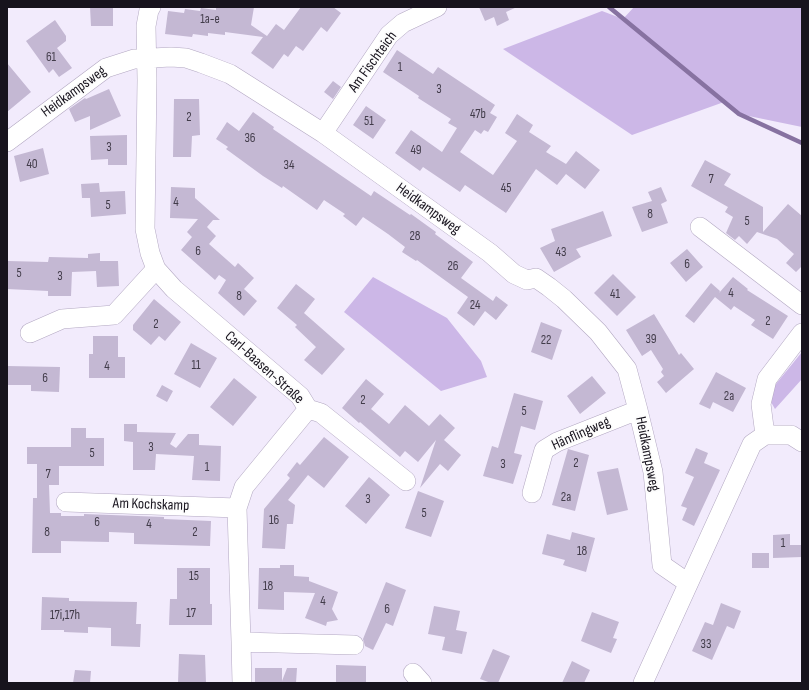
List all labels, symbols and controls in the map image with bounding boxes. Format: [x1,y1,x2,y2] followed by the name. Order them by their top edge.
[200,12,220,28] house number: 1a-e
[345,28,401,96] street label: Am Fischteich
[46,50,56,66] house number: 61
[398,60,402,76] house number: 1
[38,62,110,122] street label: Heidkampsweg
[436,82,442,98] house number: 3
[470,107,486,123] house number: 47b
[186,110,192,126] house number: 2
[364,114,374,130] house number: 51
[244,131,256,147] house number: 36
[106,140,112,156] house number: 3
[410,143,422,159] house number: 49
[26,157,38,173] house number: 40
[284,158,294,174] house number: 34
[708,172,714,188] house number: 7
[392,179,464,239] street label: Heidkampsweg
[501,181,511,197] house number: 45
[173,195,179,211] house number: 4
[105,198,111,214] house number: 5
[647,207,653,223] house number: 8
[744,214,750,230] house number: 5
[409,229,421,245] house number: 28
[195,244,201,260] house number: 6
[556,245,566,261] house number: 43
[684,257,690,273] house number: 6
[447,259,459,275] house number: 26
[16,266,22,282] house number: 5
[57,269,63,285] house number: 3
[728,286,734,302] house number: 4
[610,287,620,303] house number: 41
[236,289,242,305] house number: 8
[470,298,480,314] house number: 24
[765,314,771,330] house number: 2
[153,317,159,333] house number: 2
[221,328,307,408] street label: Carl-Baasen-Straße
[645,332,657,348] house number: 39
[541,333,551,349] house number: 22
[191,358,201,374] house number: 11
[104,359,110,375] house number: 4
[42,371,48,387] house number: 6
[724,389,734,405] house number: 2a
[360,393,366,409] house number: 2
[521,404,527,420] house number: 5
[549,413,613,455] street label: Hänflingweg
[631,415,663,493] street label: Heidkampsweg
[148,440,154,456] house number: 3
[89,446,95,462] house number: 5
[573,456,579,472] house number: 2
[500,457,506,473] house number: 3
[205,460,209,476] house number: 1
[45,467,51,483] house number: 7
[561,490,571,506] house number: 2a
[365,492,371,508] house number: 3
[112,495,190,515] street label: Am Kochskamp
[421,506,427,522] house number: 5
[269,513,279,529] house number: 16
[94,515,100,531] house number: 6
[146,517,152,533] house number: 4
[44,525,50,541] house number: 8
[192,525,198,541] house number: 2
[781,536,785,552] house number: 1
[577,544,587,560] house number: 18
[189,569,199,585] house number: 15
[263,579,273,595] house number: 18
[320,594,326,610] house number: 4
[384,602,390,618] house number: 6
[186,606,196,622] house number: 17
[50,608,80,624] house number: 17i,17h
[701,637,711,653] house number: 33

